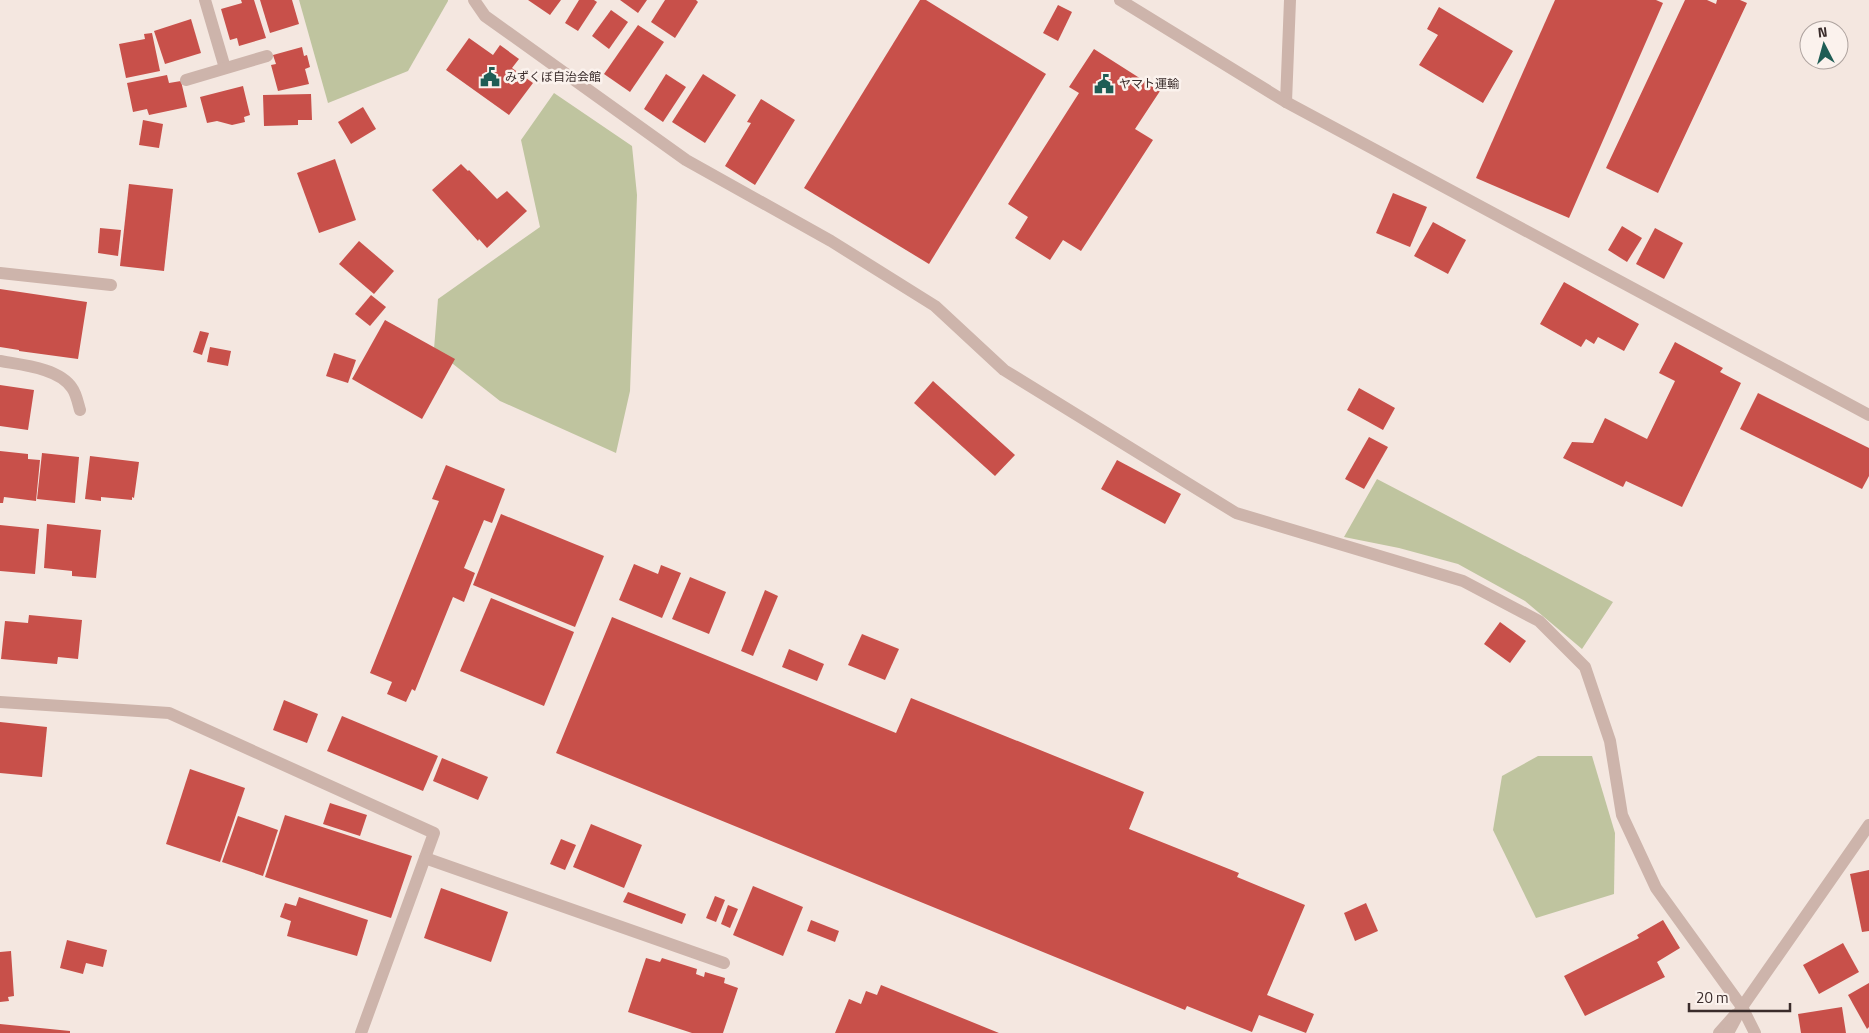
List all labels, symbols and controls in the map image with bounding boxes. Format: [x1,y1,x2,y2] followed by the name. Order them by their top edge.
[1799,20,1849,70] north arrow
[1817,21,1829,43] text: N
[479,66,501,88] public building icon: みずくぼ自治会館
[505,67,601,86] place label: みずくぼ自治会館
[1093,73,1115,95] public building icon: ヤマト運輸
[1119,74,1179,93] place label: ヤマト運輸
[1689,980,1790,1012] scale bar
[1696,986,1729,1009] text: 20 m

